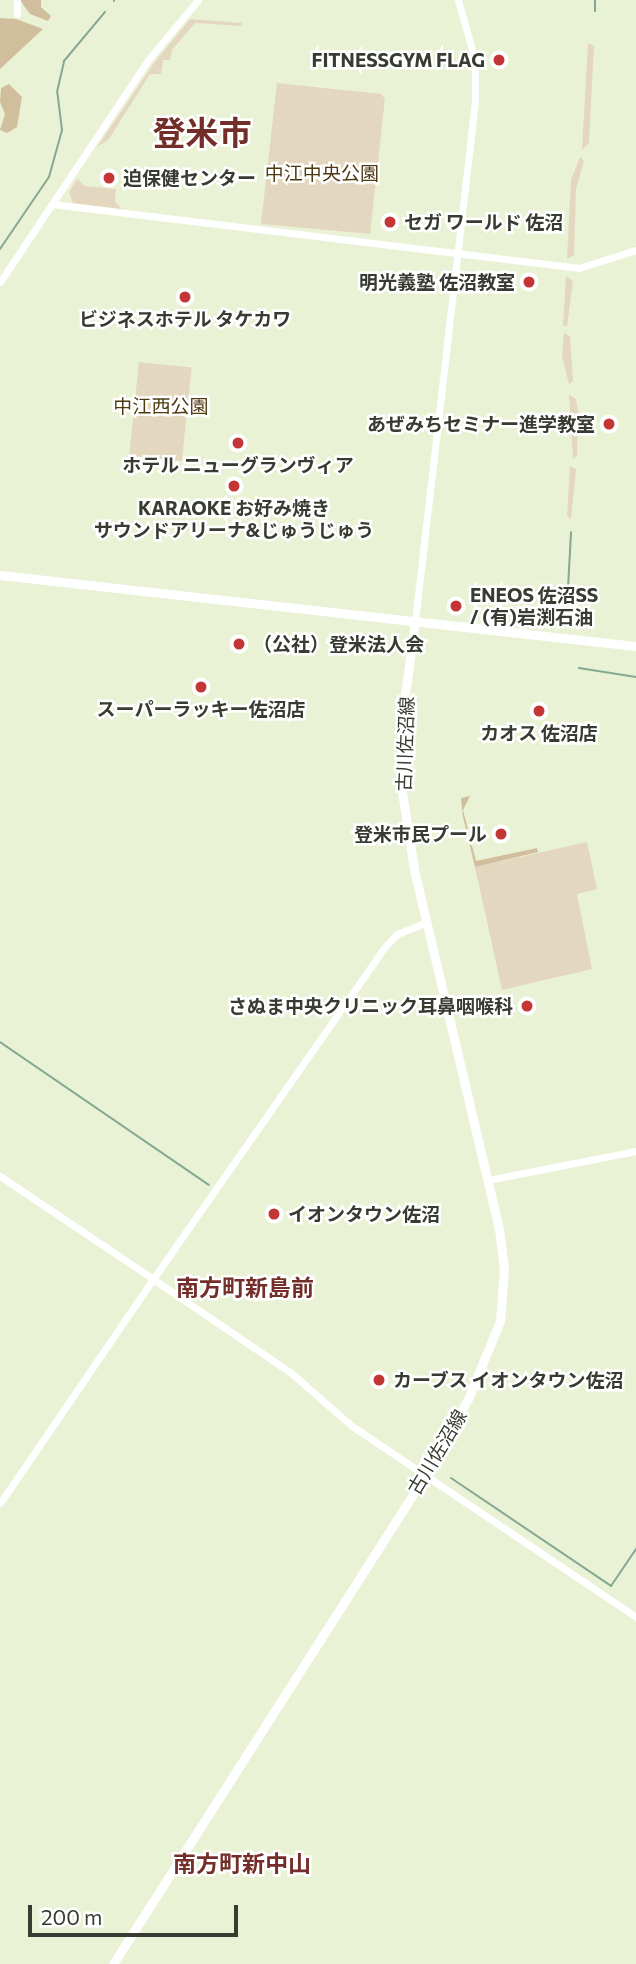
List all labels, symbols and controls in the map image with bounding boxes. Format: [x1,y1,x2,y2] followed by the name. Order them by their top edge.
[311,49,485,71] place label: FITNESSGYM FLAG
[491,52,507,68] marker: FITNESSGYM FLAG
[153,112,251,152] district label: 登米市
[265,162,379,184] park label: 中江中央公園
[123,167,256,189] place label: 迫保健センター
[101,170,117,186] marker: 迫保健センター
[404,211,563,233] place label: セガ ワールド 佐沼
[382,214,398,230] marker: セガ ワールド 佐沼
[359,271,515,293] place label: 明光義塾 佐沼教室
[521,274,537,290] marker: 明光義塾 佐沼教室
[177,289,193,305] marker: ビジネスホテル タケカワ
[79,308,291,330] place label: ビジネスホテル タケカワ
[114,395,208,417] park label: 中江西公園
[367,413,595,435] place label: あぜみちセミナー進学教室
[601,416,617,432] marker: あぜみちセミナー進学教室
[230,435,246,451] marker: ホテル ニューグランヴィア
[122,454,354,476] place label: ホテル ニューグランヴィア
[226,478,242,494] marker: KARAOKE お好み焼き サウンドアリーナ&じゅうじゅう
[94,497,374,541] place label: KARAOKE お好み焼き サウンドアリーナ&じゅうじゅう
[470,584,598,628] place label: ENEOS 佐沼SS / (有)岩渕石油
[448,598,464,614] marker: ENEOS 佐沼SS / (有)岩渕石油
[253,633,424,655] place label: （公社）登米法人会
[231,636,247,652] marker: （公社）登米法人会
[193,679,209,695] marker: スーパーラッキー佐沼店
[392,696,418,792] street label: 古川佐沼線
[97,698,305,720] place label: スーパーラッキー佐沼店
[531,703,547,719] marker: カオス 佐沼店
[480,722,598,744] place label: カオス 佐沼店
[354,823,487,845] place label: 登米市民プール
[493,826,509,842] marker: 登米市民プール
[228,995,513,1017] place label: さぬま中央クリニック耳鼻咽喉科
[519,998,535,1014] marker: さぬま中央クリニック耳鼻咽喉科
[288,1203,440,1225] place label: イオンタウン佐沼
[266,1206,282,1222] marker: イオンタウン佐沼
[176,1273,314,1301] district label: 南方町新島前
[393,1369,625,1391] place label: カーブス イオンタウン佐沼
[371,1372,387,1388] marker: カーブス イオンタウン佐沼
[403,1405,471,1499] street label: 古川佐沼線
[173,1849,311,1877] district label: 南方町新中山
[32,1890,242,1934] scale bar
[41,1904,102,1929] text: 200 m

